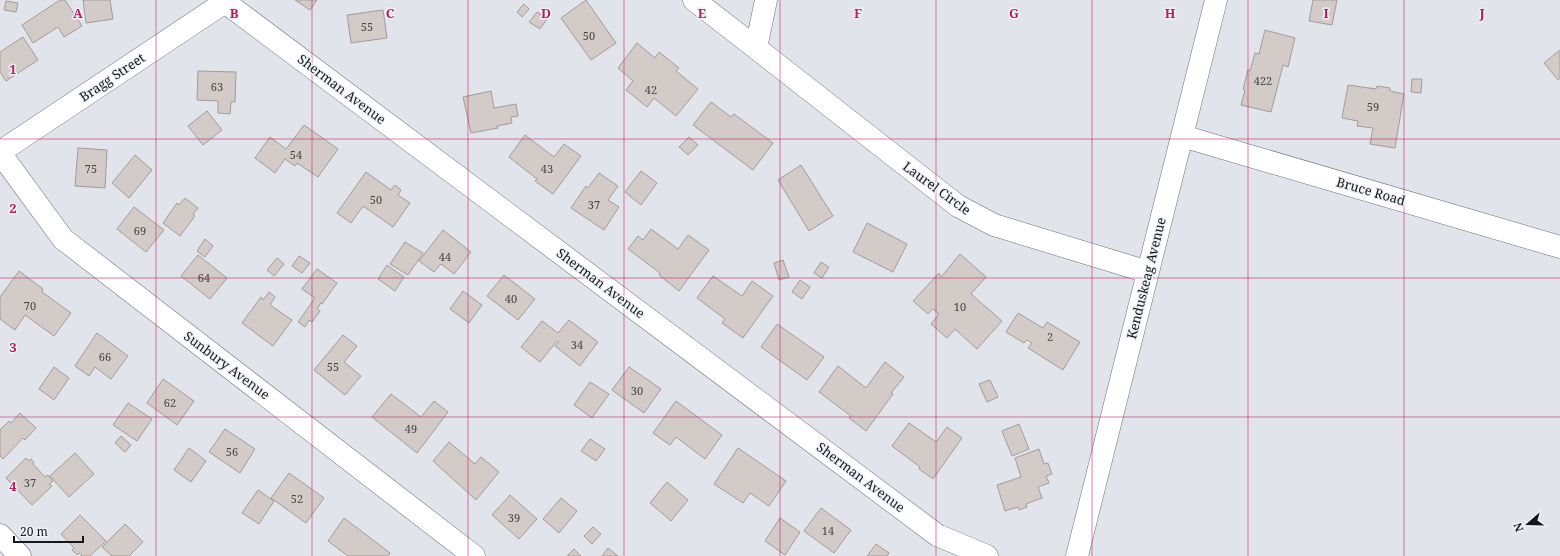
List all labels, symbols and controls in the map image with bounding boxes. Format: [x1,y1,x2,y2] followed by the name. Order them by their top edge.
[73,4,83,22] text: A
[230,4,239,22] text: B
[386,4,395,22] text: C
[541,4,551,22] text: D
[698,4,707,22] text: E
[854,4,862,22] text: F
[1009,4,1019,22] text: G
[1165,4,1176,22] text: H
[1323,4,1329,22] text: I
[1478,4,1485,22] text: J
[361,19,373,34] house number: 55
[583,28,595,43] house number: 50
[76,48,149,106] street label: Bragg Street
[294,50,390,128] street label: Sherman Avenue
[9,60,17,78] text: 1
[1254,73,1272,88] house number: 422
[211,79,223,94] house number: 63
[645,82,657,97] house number: 42
[1367,99,1379,114] house number: 59
[290,147,302,162] house number: 54
[899,157,975,219] street label: Laurel Circle
[85,161,97,176] house number: 75
[541,161,553,176] house number: 43
[1334,173,1408,209] street label: Bruce Road
[370,192,382,207] house number: 50
[588,197,600,212] house number: 37
[9,199,17,217] text: 2
[1122,215,1170,341] street label: Kenduskeag Avenue
[134,223,146,238] house number: 69
[553,244,649,322] street label: Sherman Avenue
[439,249,451,264] house number: 44
[198,270,210,285] house number: 64
[505,291,517,306] house number: 40
[24,298,36,313] house number: 70
[954,299,966,314] house number: 10
[180,327,274,403] street label: Sunbury Avenue
[1047,329,1053,344] house number: 2
[571,337,583,352] house number: 34
[9,338,17,356] text: 3
[99,349,111,364] house number: 66
[327,359,339,374] house number: 55
[631,383,643,398] house number: 30
[164,395,176,410] house number: 62
[405,421,417,436] house number: 49
[813,438,909,516] street label: Sherman Avenue
[226,444,238,459] house number: 56
[24,475,36,490] house number: 37
[9,477,17,495] text: 4
[291,491,303,506] house number: 52
[1508,504,1548,544] north arrow
[508,510,520,525] house number: 39
[14,518,83,544] scale bar
[1509,521,1527,534] text: N
[20,523,48,540] text: 20 m
[822,523,834,538] house number: 14

